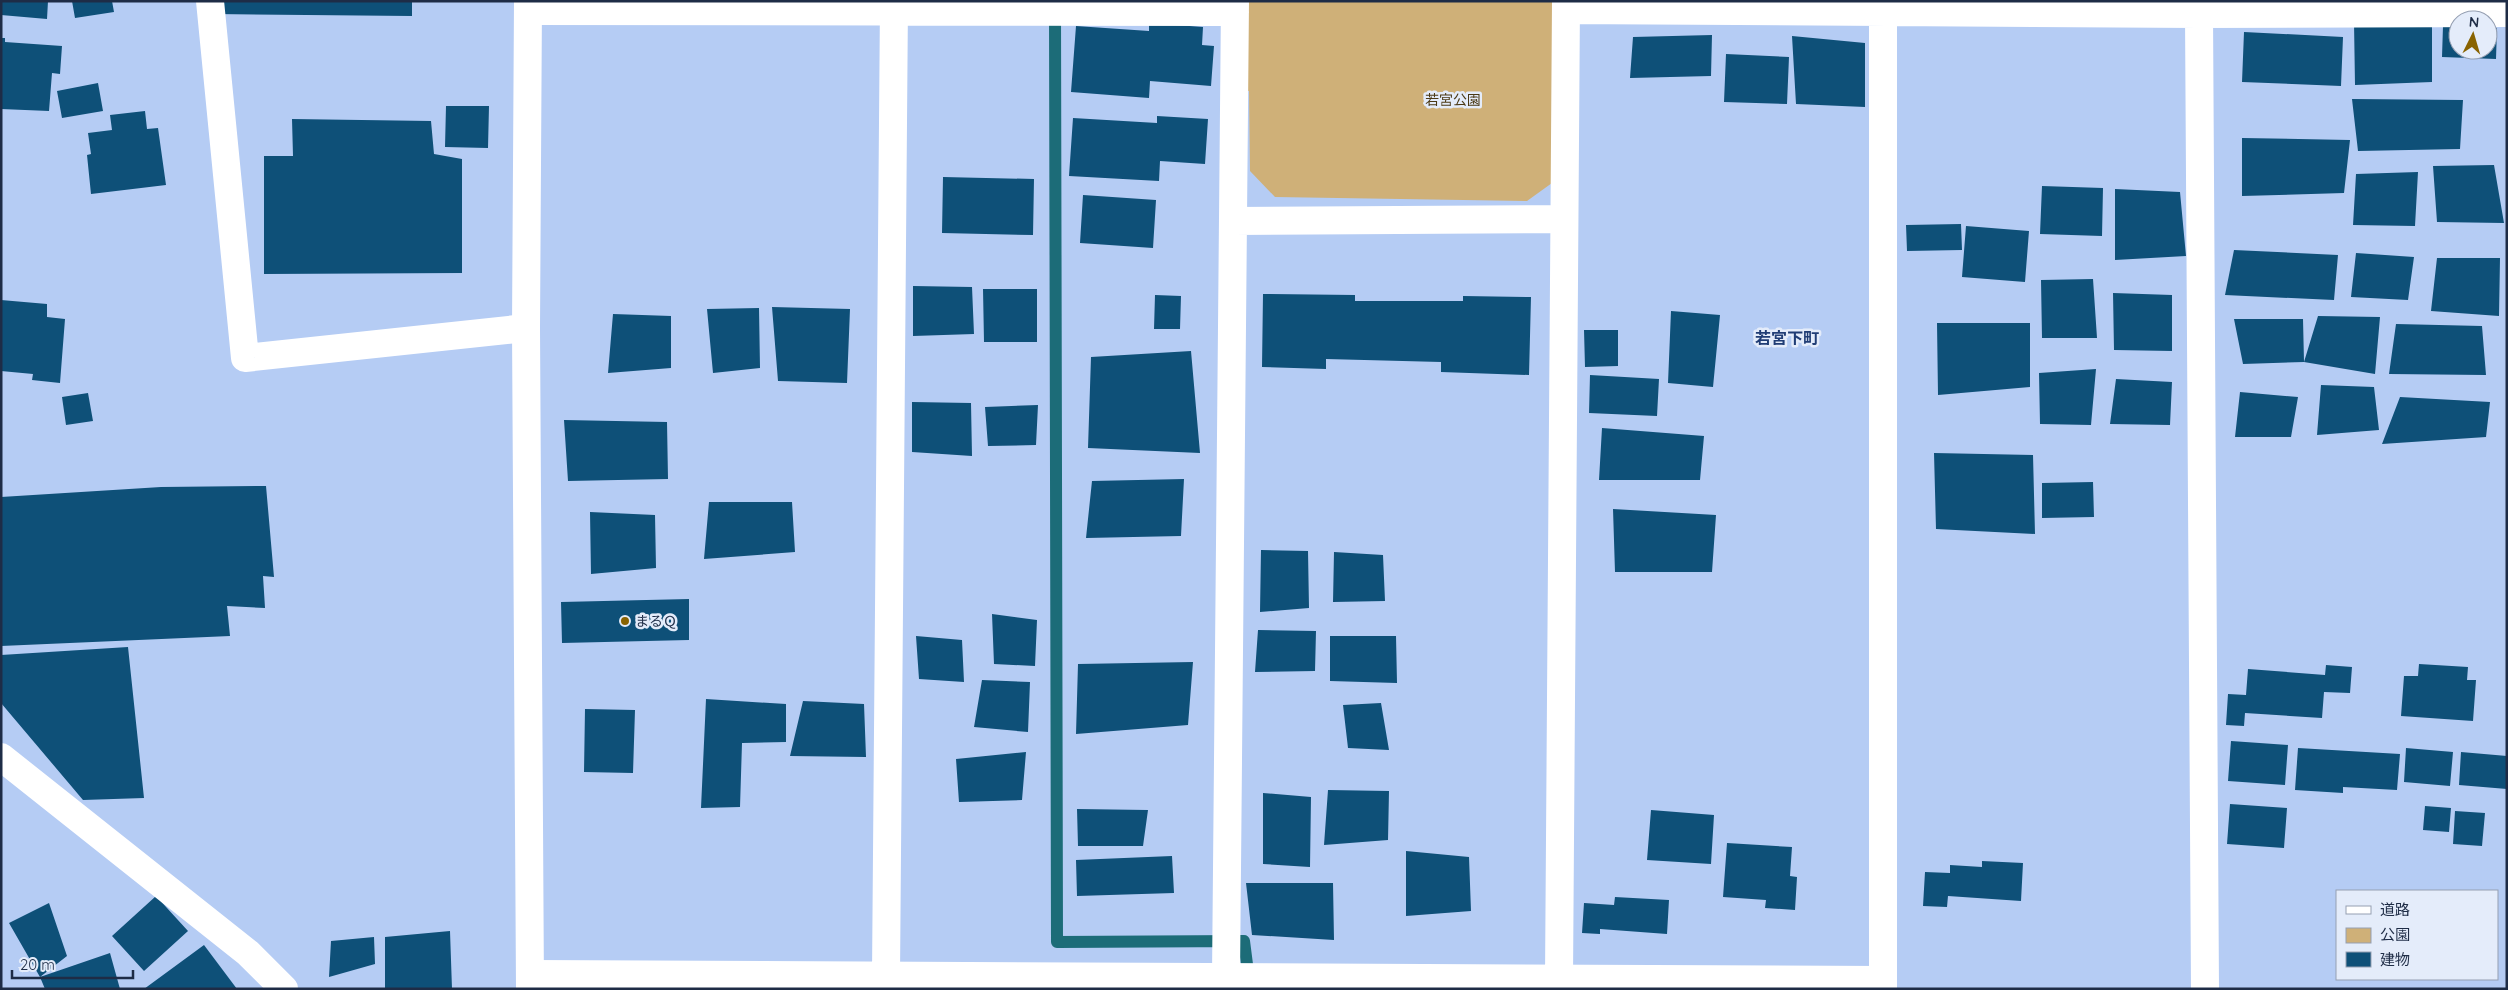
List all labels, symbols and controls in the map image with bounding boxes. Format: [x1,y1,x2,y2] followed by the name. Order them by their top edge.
[2448,10,2498,60] north arrow
[2468,13,2480,31] text: N
[1425,91,1481,109] park label: 若宮公園
[1755,328,1819,348] district label: 若宮下町
[635,612,677,630] place label: まるＱ
[619,615,631,627] marker: まるＱ
[2336,890,2498,980] legend
[2380,900,2410,919] text: 道路
[2380,925,2410,944] text: 公園
[12,948,134,980] scale bar
[2380,950,2410,969] text: 建物
[20,955,55,974] text: 20 m

